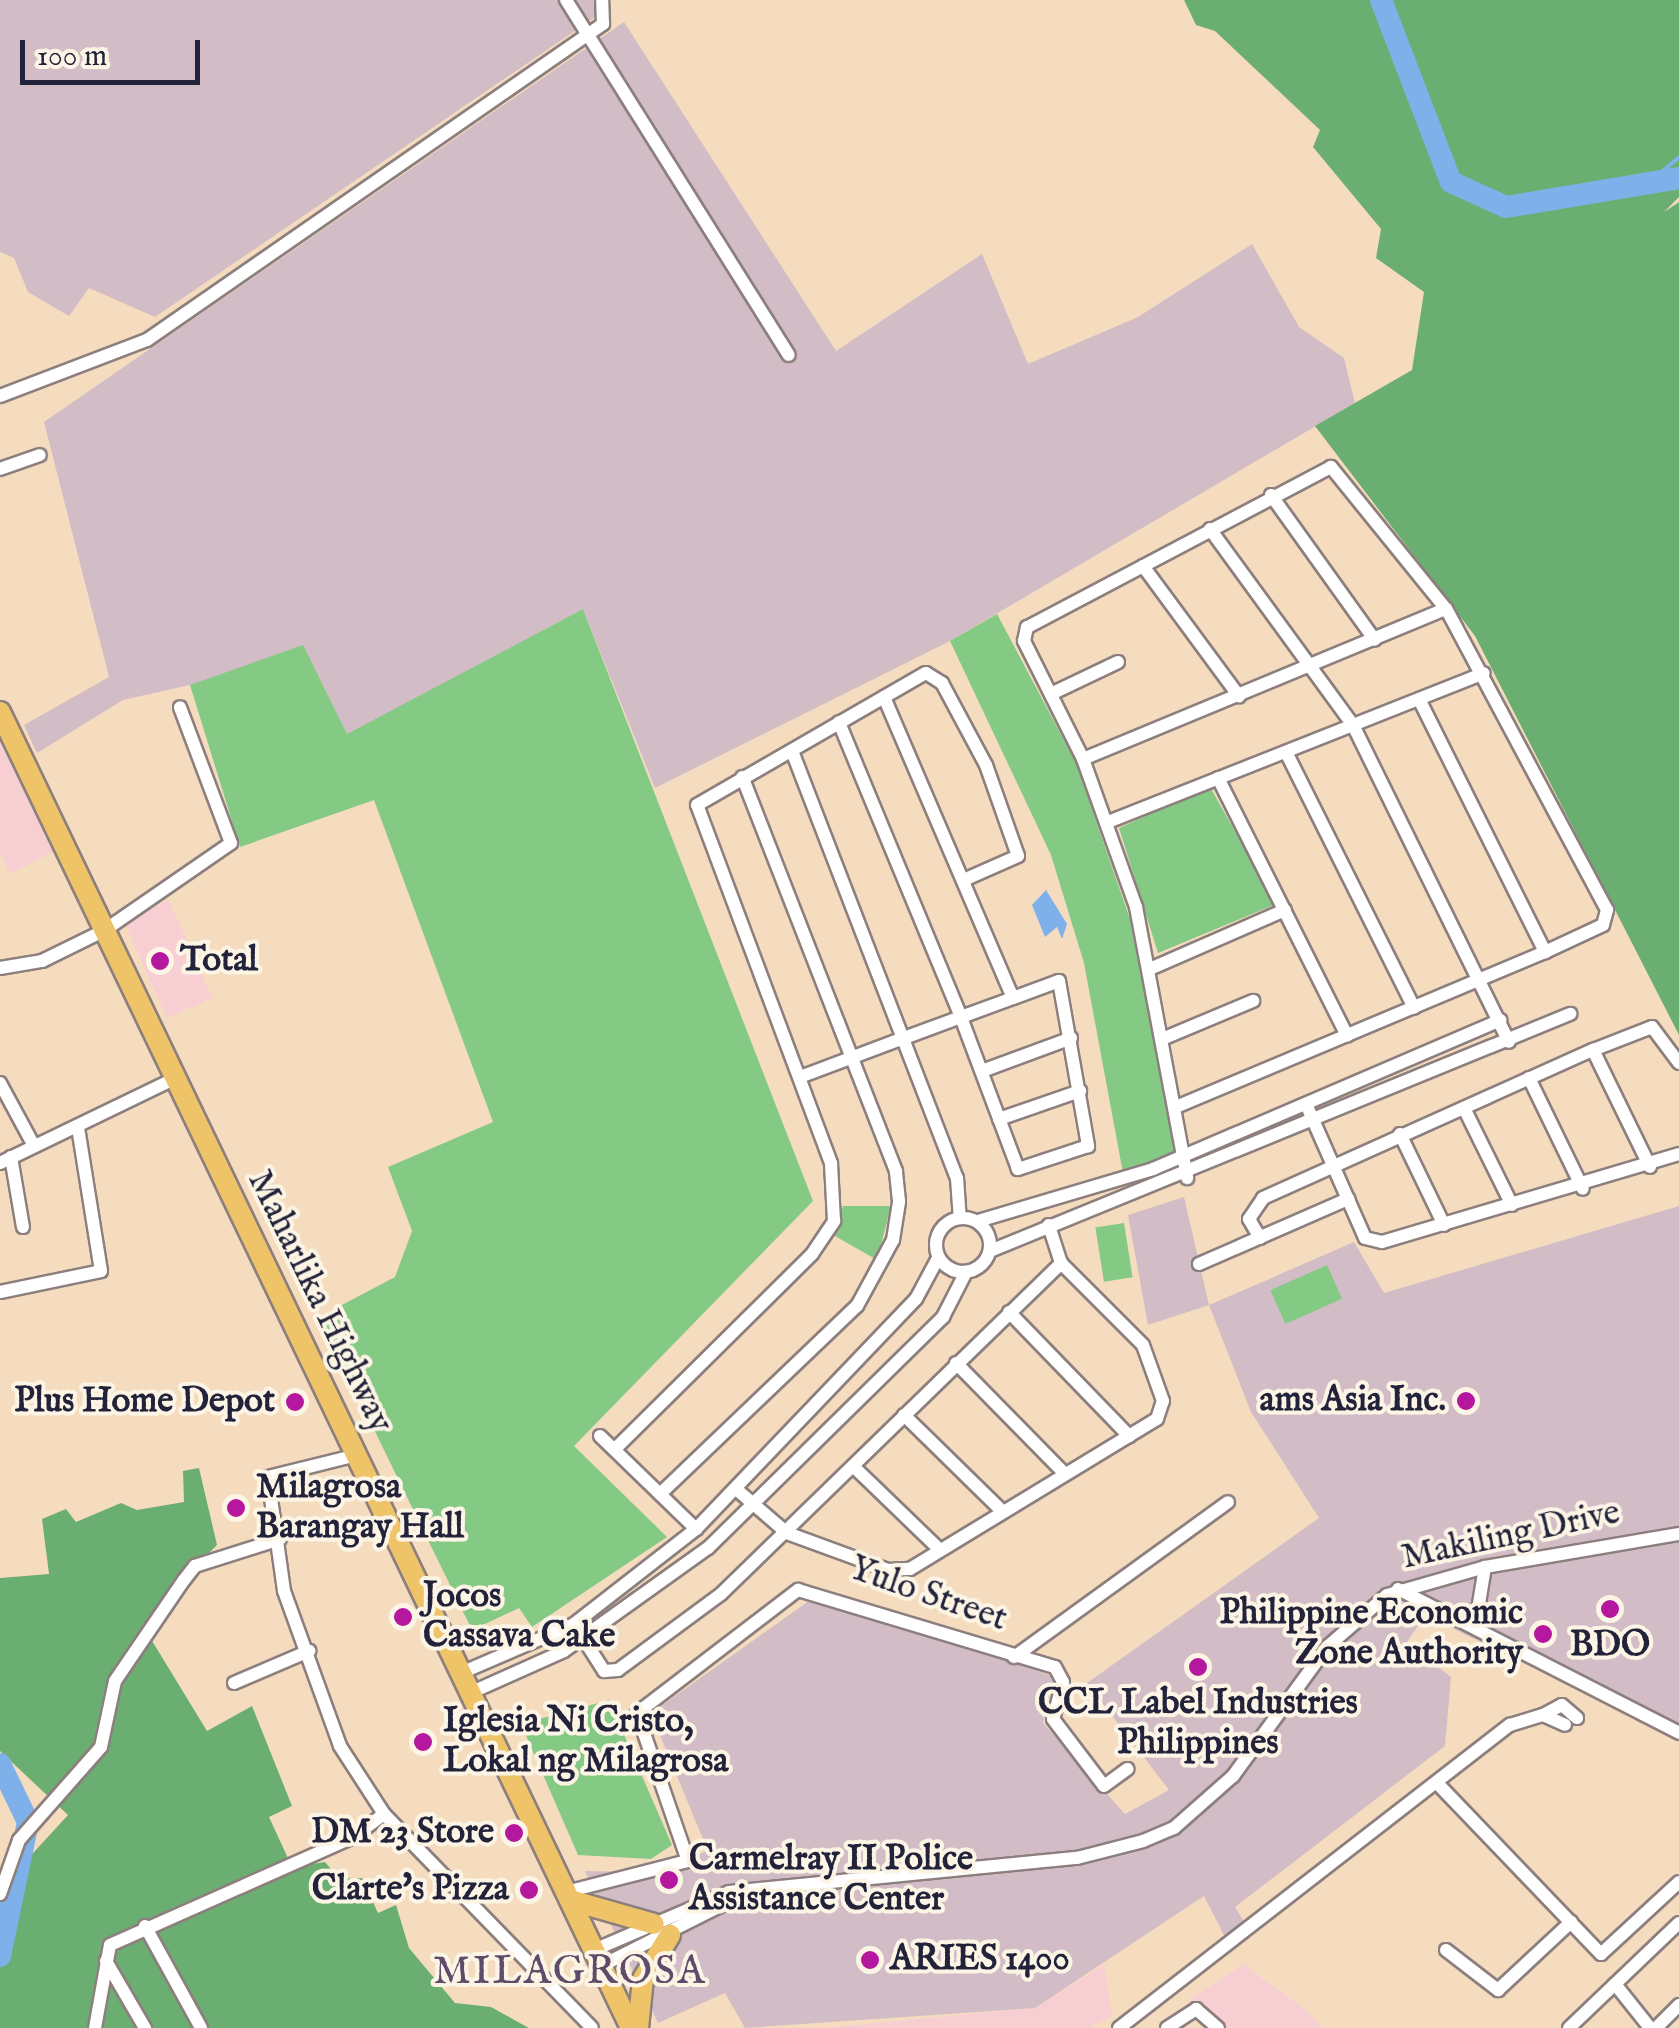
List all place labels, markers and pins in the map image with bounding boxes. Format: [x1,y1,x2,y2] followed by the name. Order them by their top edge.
[180,940,258,982] place label: Total
[149,950,171,972] marker: Total
[1260,1380,1446,1422] place label: ams Asia Inc.
[14,1381,275,1423] place label: Plus Home Depot
[1455,1390,1477,1412] marker: ams Asia Inc.
[284,1391,306,1413] marker: Plus Home Depot
[256,1467,464,1549] place label: Milagrosa Barangay Hall
[225,1497,247,1519] marker: Milagrosa Barangay Hall
[423,1576,615,1658] place label: Jocos Cassava Cake
[1220,1593,1523,1675] place label: Philippine Economic Zone Authority
[1599,1598,1621,1620] marker: BDO
[392,1606,414,1628] marker: Jocos Cassava Cake
[1532,1623,1554,1645] marker: Philippine Economic Zone Authority
[1570,1625,1650,1667] place label: BDO
[1187,1656,1209,1678] marker: CCL Label Industries Philippines
[1038,1683,1358,1765] place label: CCL Label Industries Philippines
[443,1701,728,1783] place label: Iglesia Ni Cristo, Lokal ng Milagrosa
[412,1731,434,1753] marker: Iglesia Ni Cristo, Lokal ng Milagrosa
[311,1812,494,1854] place label: DM 23 Store
[503,1822,525,1844] marker: DM 23 Store
[689,1839,973,1921] place label: Carmelray II Police Assistance Center
[312,1869,509,1911] place label: Clarte's Pizza
[658,1869,680,1891] marker: Carmelray II Police Assistance Center
[518,1879,540,1901] marker: Clarte's Pizza
[890,1939,1070,1981] place label: ARIES 1400
[859,1949,881,1971] marker: ARIES 1400

